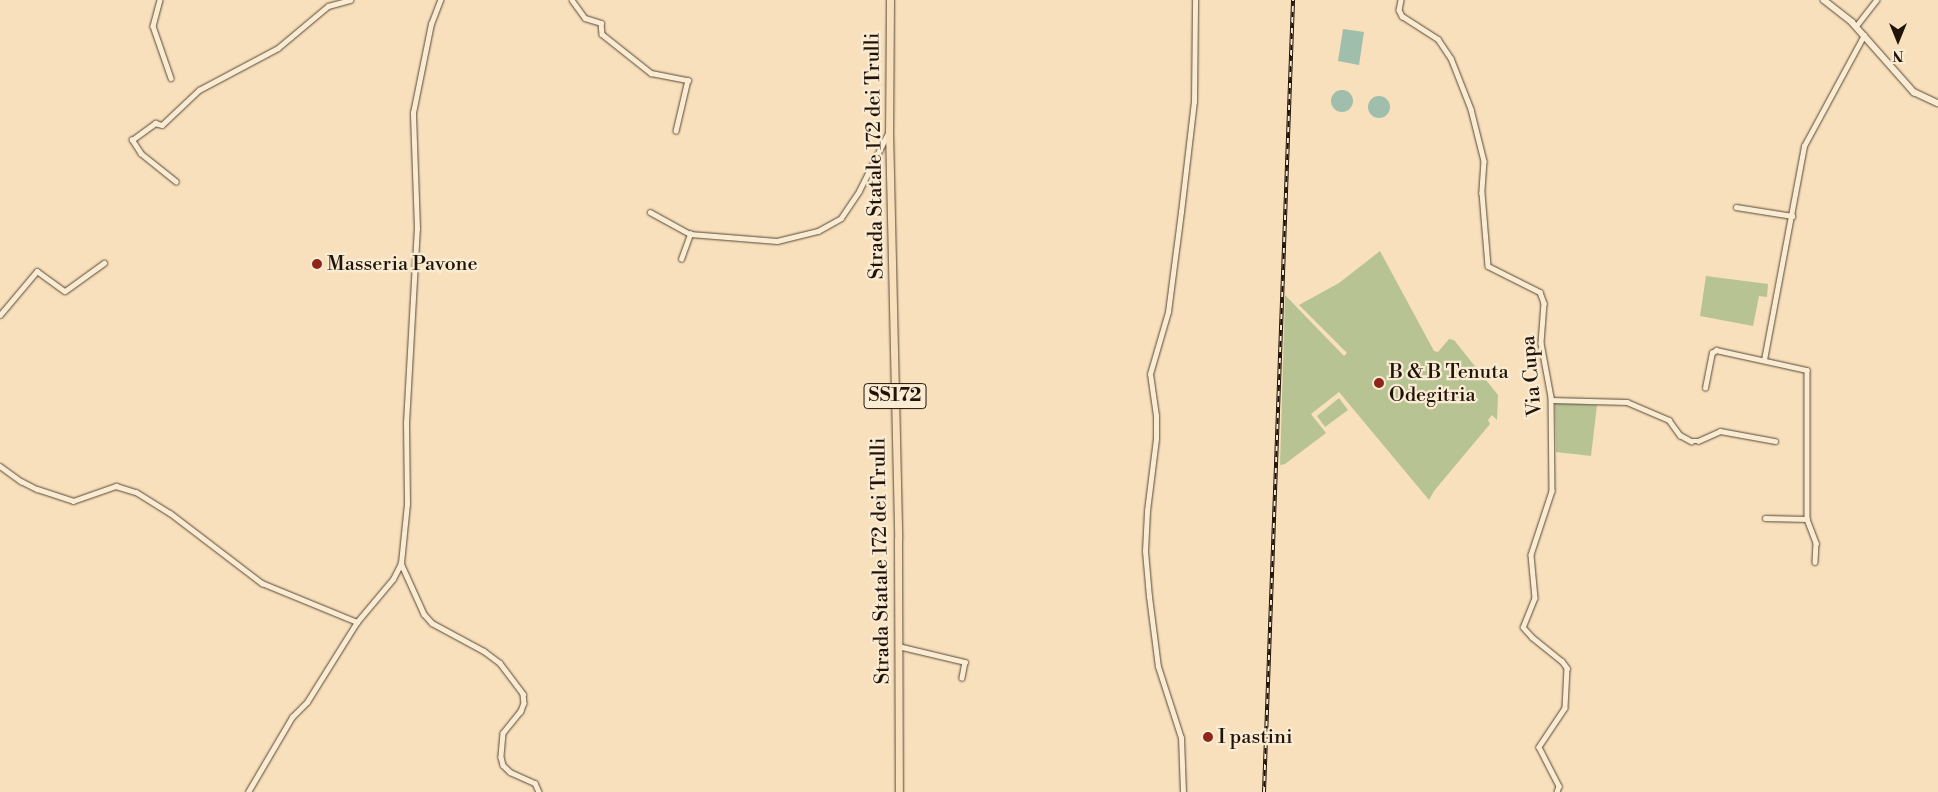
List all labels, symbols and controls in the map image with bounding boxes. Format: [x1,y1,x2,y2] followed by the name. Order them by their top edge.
[1873,15,1923,65] north arrow
[861,32,889,280] street label: Strada Statale 172 dei Trulli
[1892,46,1904,64] text: N
[327,252,478,276] place label: Masseria Pavone
[311,258,323,270] marker: Masseria Pavone
[1517,335,1547,417] street label: Via Cupa
[1389,360,1509,407] place label: B & B Tenuta Odegitria
[1373,377,1385,389] marker: B & B Tenuta Odegitria
[862,380,928,412] road number: SS172
[867,437,895,685] street label: Strada Statale 172 dei Trulli
[1218,725,1292,749] place label: I pastini
[1202,731,1214,743] marker: I pastini

